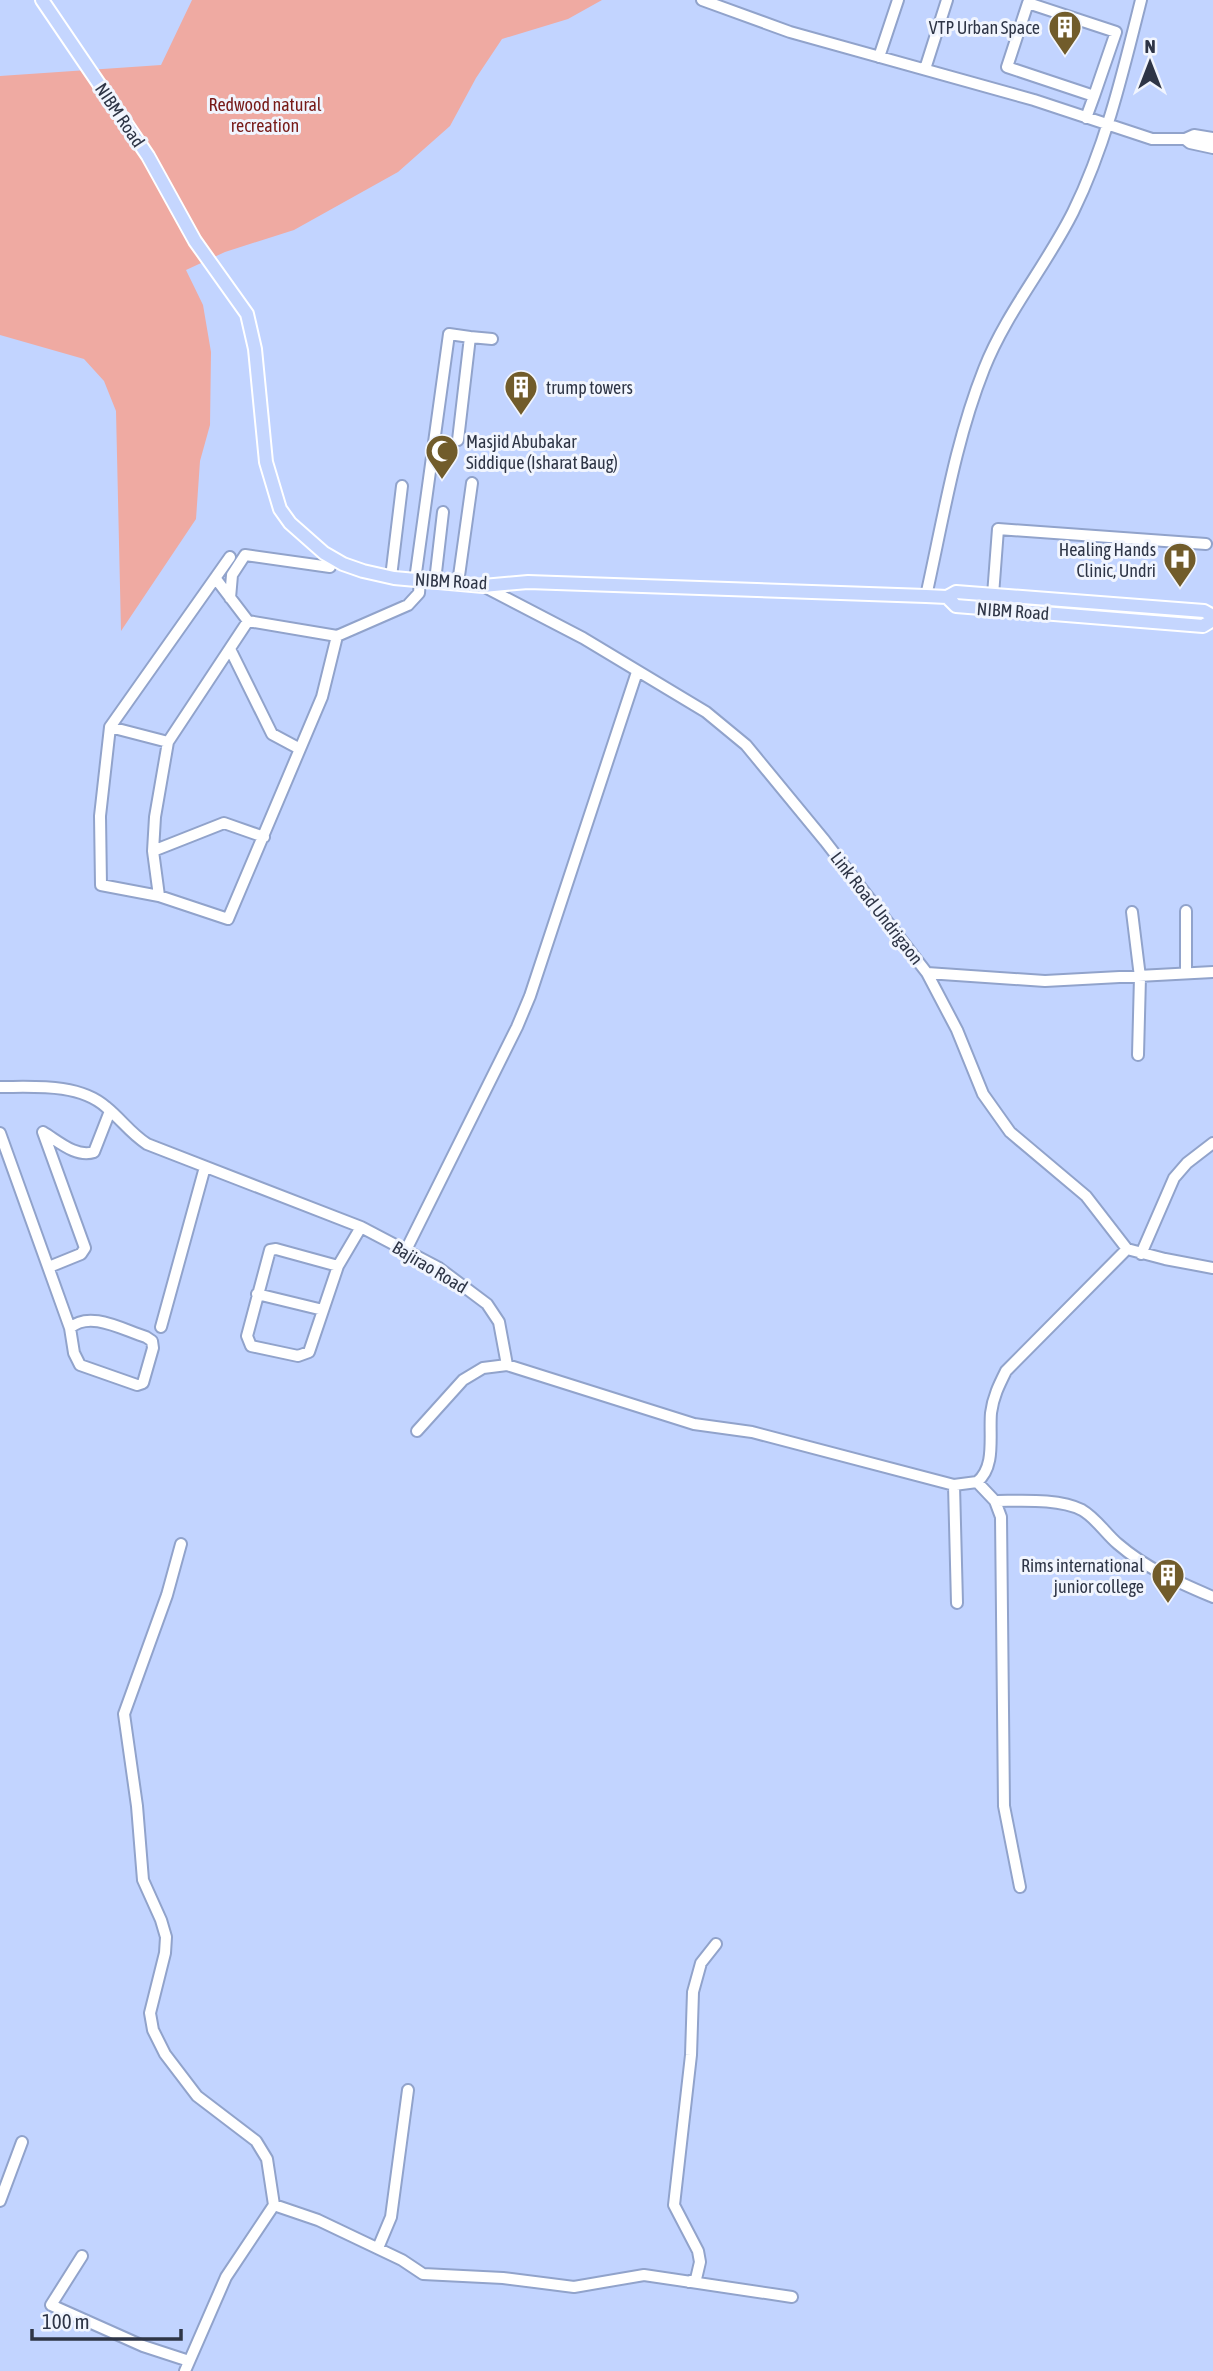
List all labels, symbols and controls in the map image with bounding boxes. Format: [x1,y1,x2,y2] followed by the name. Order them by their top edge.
[1046,8,1084,57] building icon: VTP Urban Space
[929,17,1040,38] place label: VTP Urban Space
[1115,28,1185,98] north arrow
[1144,35,1156,57] text: N
[91,79,149,151] street label: NIBM Road
[208,94,322,136] park label: Redwood natural recreation
[502,368,540,417] building icon: trump towers
[546,377,633,398] place label: trump towers
[466,431,618,473] place label: Masjid Abubakar Siddique (Isharat Baug)
[423,432,461,481] mosque icon: Masjid Abubakar Siddique (Isharat Baug)
[1059,539,1156,581] place label: Healing Hands Clinic, Undri
[1161,540,1199,589] hospital icon: Healing Hands Clinic, Undri
[414,569,488,593] street label: NIBM Road
[976,598,1050,624] street label: NIBM Road
[826,847,928,969] street label: Link Road Undrigaon
[389,1236,471,1298] street label: Bajirao Road
[1021,1555,1144,1597] place label: Rims international junior college
[1149,1556,1187,1605] building icon: Rims international junior college
[32,2298,180,2342] scale bar
[42,2309,90,2333] text: 100 m

